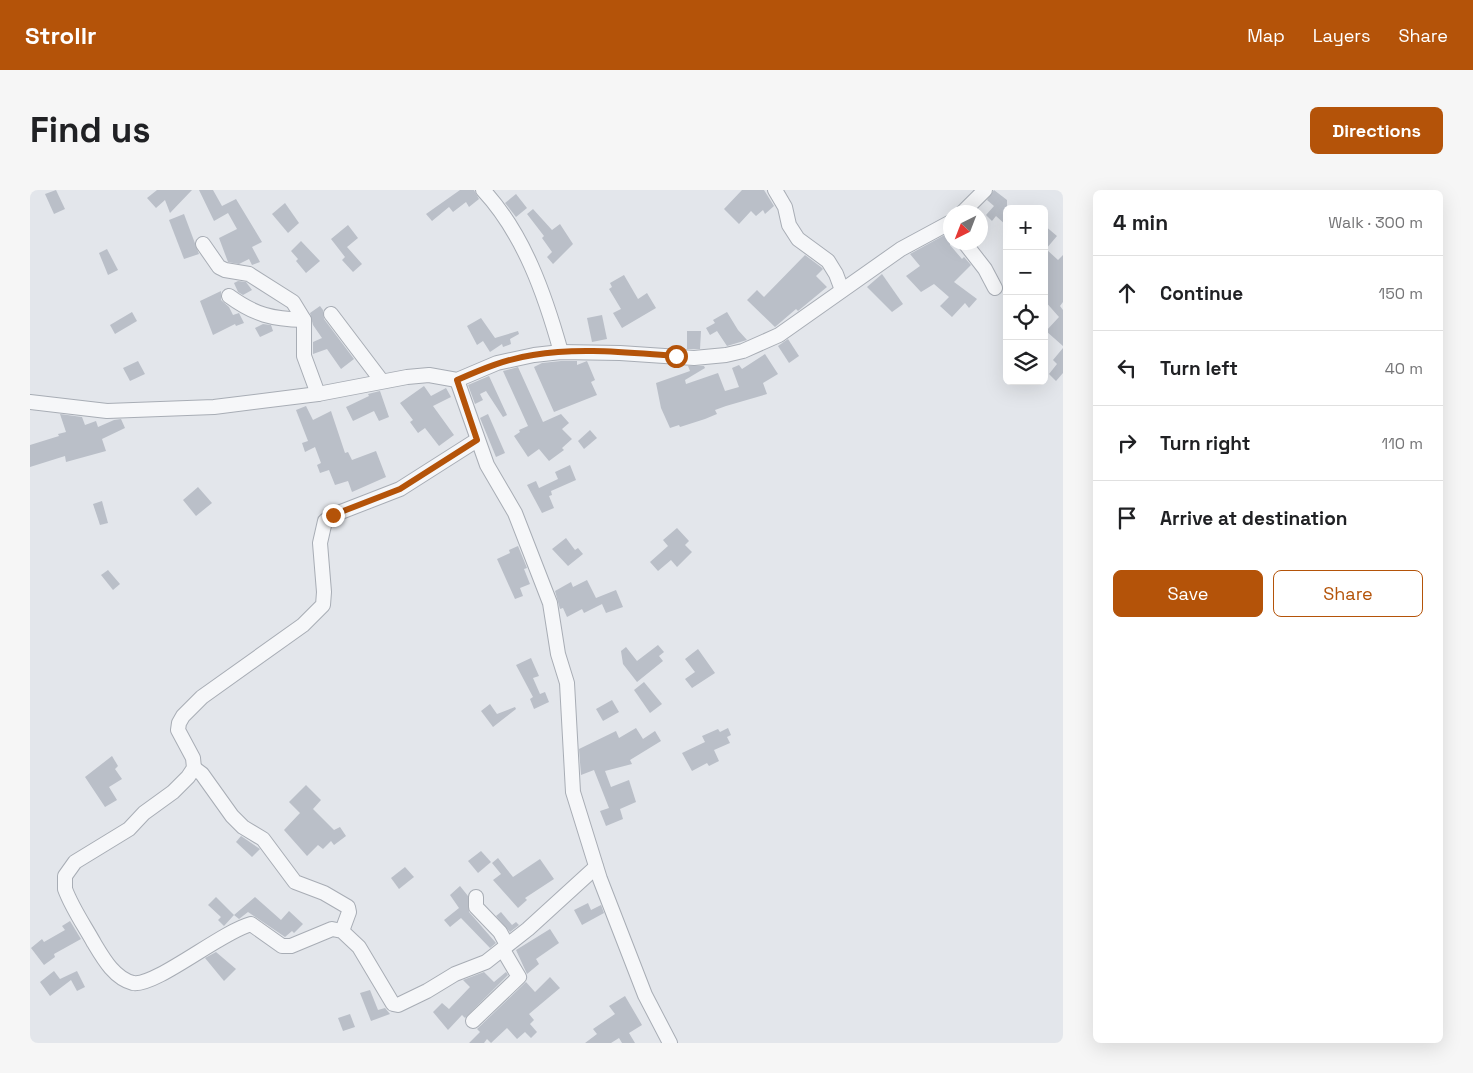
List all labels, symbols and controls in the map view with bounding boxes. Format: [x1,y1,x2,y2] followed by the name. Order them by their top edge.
[25,20,97,51] text: Strollr
[1247,24,1285,47] text: Map
[1313,24,1370,47] text: Layers
[1398,24,1448,47] text: Share
[1310,107,1443,154] button: Directions
[30,108,151,152] text: Find us
[943,205,988,250] north arrow
[1003,205,1048,385] map controls
[1003,205,1048,250] button: +
[1113,209,1168,236] text: 4 min
[1328,212,1423,233] text: Walk · 300 m
[1003,250,1048,295] button: −
[1113,279,1141,307] icon: ahead
[1160,281,1243,306] text: Continue
[1379,283,1423,304] text: 150 m
[1003,295,1048,340] button: locate
[1003,340,1048,385] button: layers
[665,345,688,368] route start
[1113,354,1141,382] icon: left
[1160,356,1238,381] text: Turn left
[1385,358,1423,379] text: 40 m
[1113,429,1141,457] icon: right
[1160,431,1250,456] text: Turn right
[1381,433,1423,454] text: 110 m
[322,504,345,527] route end
[1113,504,1141,532] icon: arrive
[1160,506,1348,531] text: Arrive at destination
[1113,570,1263,617] button: Save
[1273,570,1423,617] button: Share

